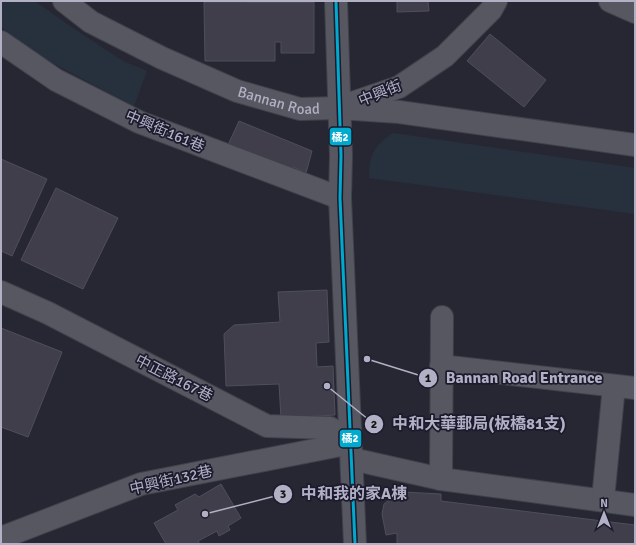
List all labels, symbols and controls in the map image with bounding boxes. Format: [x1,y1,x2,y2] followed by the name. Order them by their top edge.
[356,76,404,110] street label: 中興街
[236,83,320,118] street label: Bannan Road
[123,106,207,156] street label: 中興街161巷
[329,127,352,146] line badge: 橘2
[332,131,349,144] text: 橘2
[132,351,216,405] street label: 中正路167巷
[418,364,610,392] callout: Bannan Road Entrance
[446,368,602,388] text: Bannan Road Entrance
[425,371,432,386] text: 1
[364,410,574,438] callout: 中和大華郵局(板橋81支)
[392,414,566,434] text: 中和大華郵局(板橋81支)
[371,417,377,432] text: 2
[339,429,362,448] line badge: 橘2
[342,432,359,445] text: 橘2
[128,462,214,498] street label: 中興街132巷
[273,480,415,508] callout: 中和我的家A棟
[301,484,407,504] text: 中和我的家A棟
[280,487,286,502] text: 3
[584,493,624,533] north arrow
[600,497,608,510] text: N

